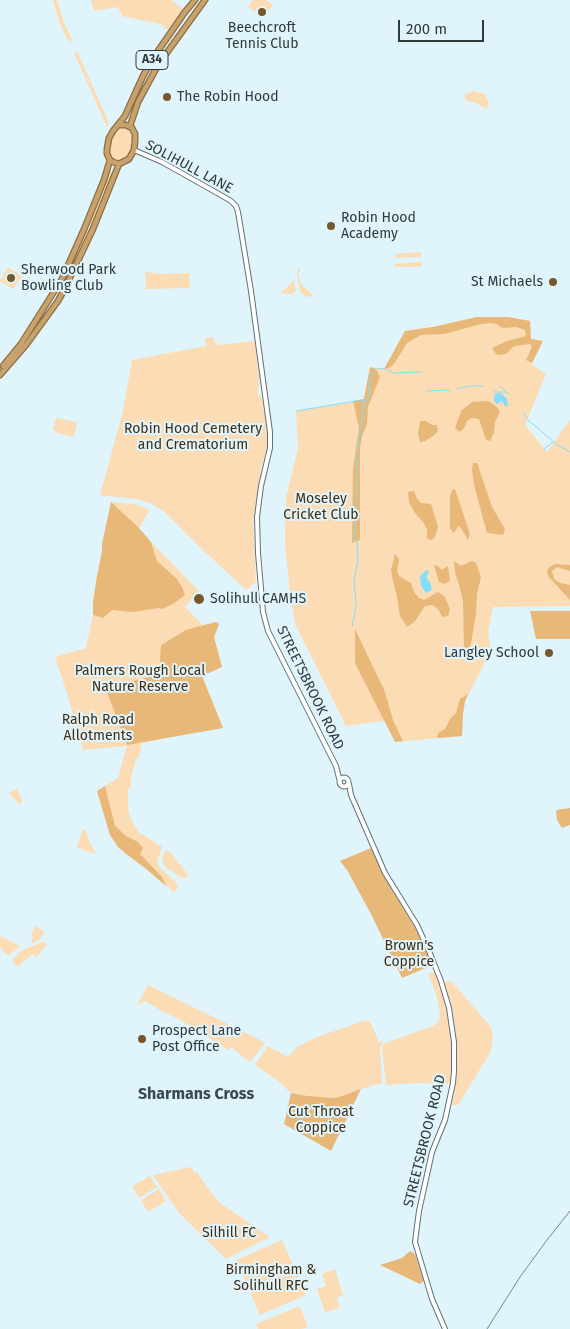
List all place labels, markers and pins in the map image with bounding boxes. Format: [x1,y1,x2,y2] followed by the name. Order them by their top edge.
[256,6,268,18] marker: Beechcroft Tennis Club
[226,20,298,52] place label: Beechcroft Tennis Club
[177,89,279,105] place label: The Robin Hood
[161,91,173,103] marker: The Robin Hood
[341,210,416,242] place label: Robin Hood Academy
[325,220,337,232] marker: Robin Hood Academy
[21,262,116,294] place label: Sherwood Park Bowling Club
[5,272,17,284] marker: Sherwood Park Bowling Club
[471,274,543,290] place label: St Michaels
[547,276,559,288] marker: St Michaels
[210,591,306,607] place label: Solihull CAMHS
[192,592,206,606] marker: Solihull CAMHS
[444,645,539,661] place label: Langley School
[543,647,555,659] marker: Langley School
[152,1023,241,1056] place label: Prospect Lane Post Office
[136,1033,148,1045] marker: Prospect Lane Post Office

